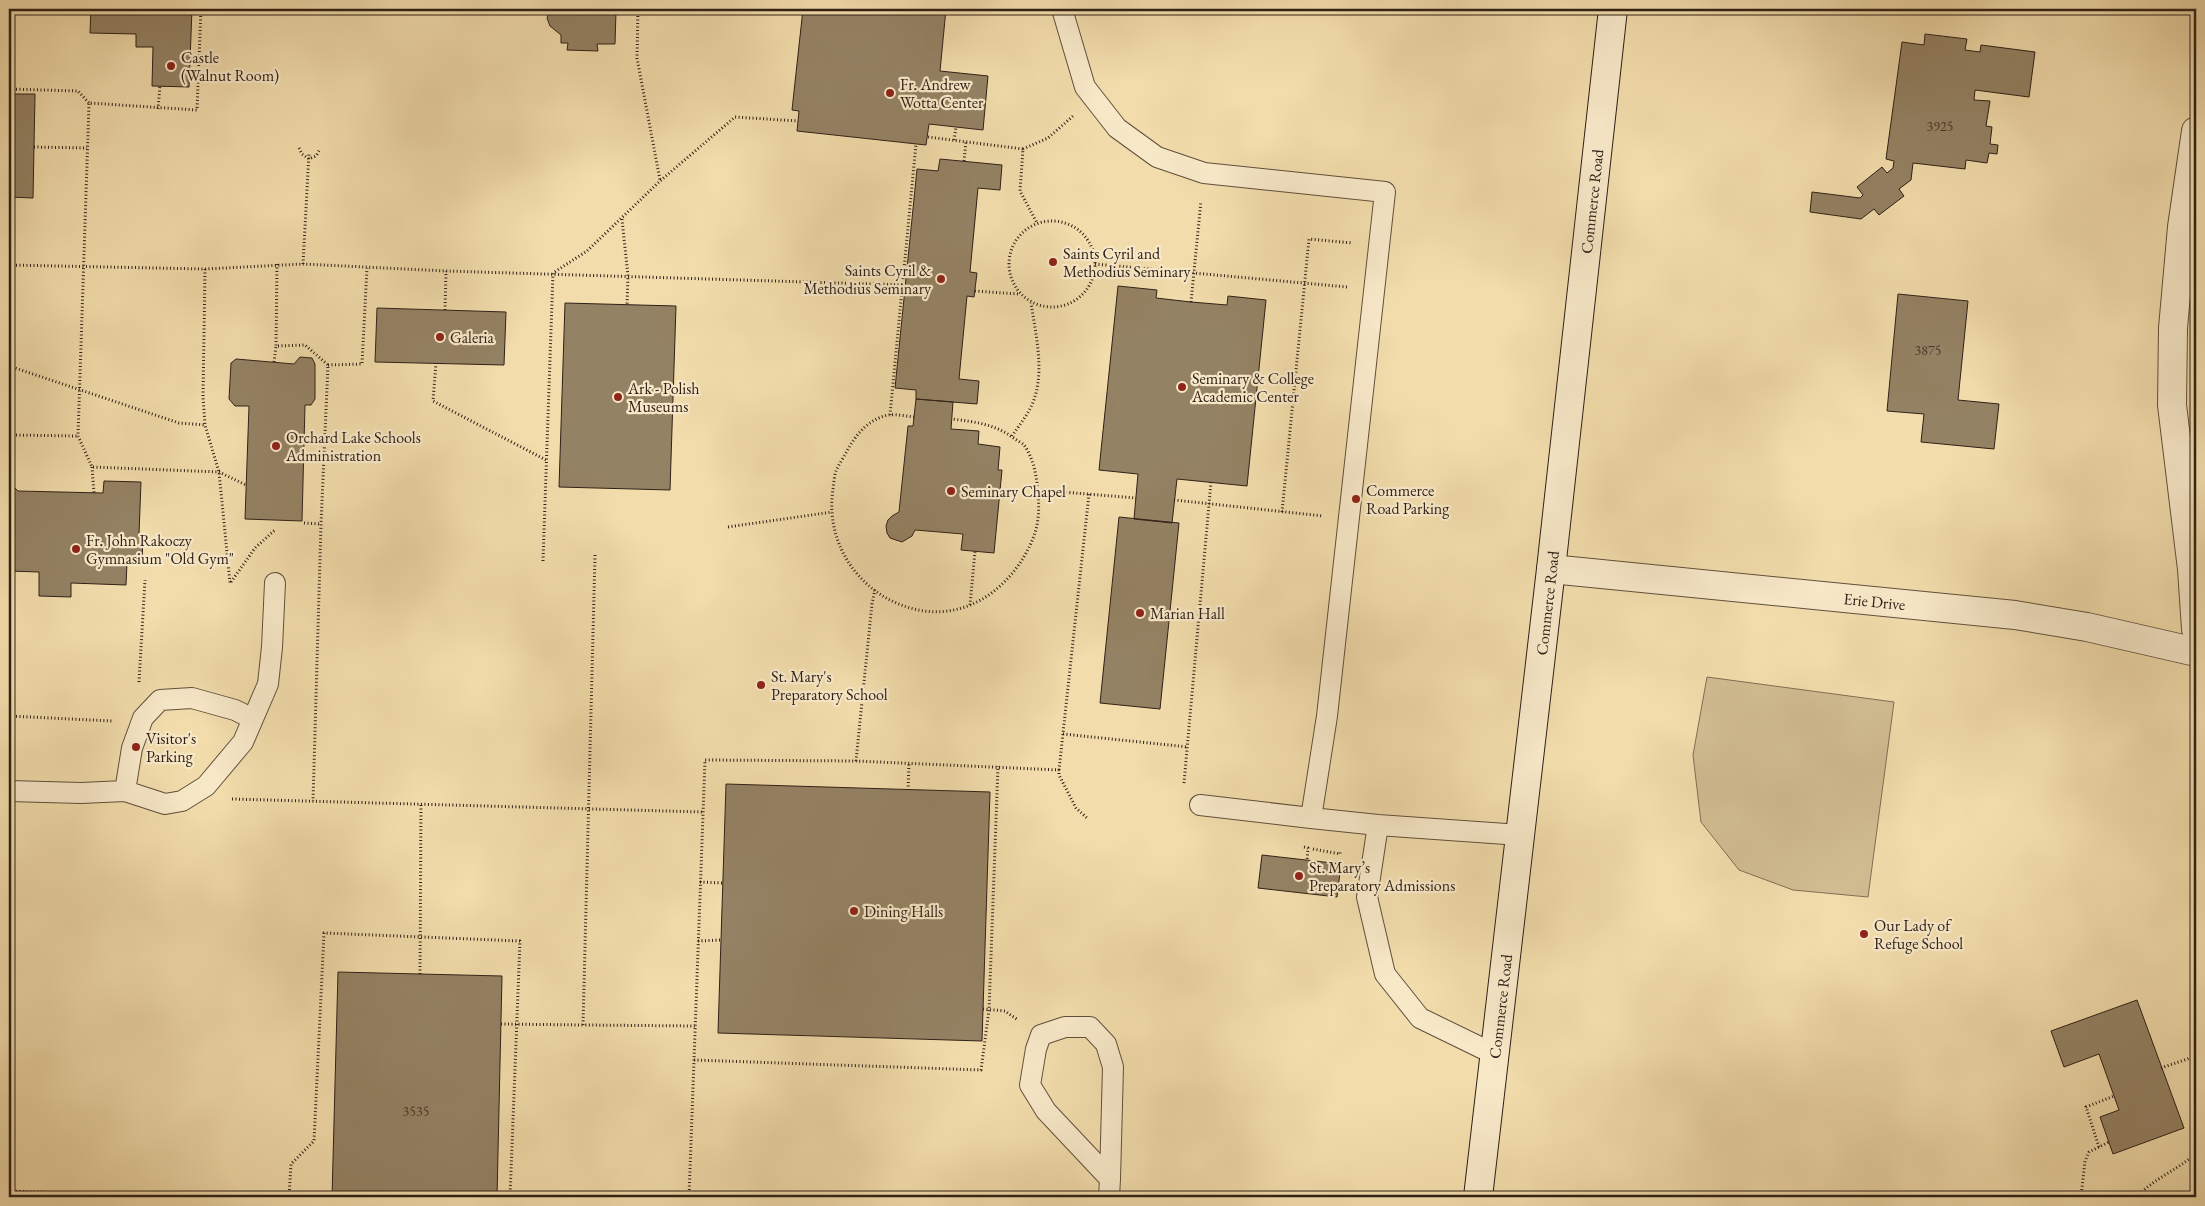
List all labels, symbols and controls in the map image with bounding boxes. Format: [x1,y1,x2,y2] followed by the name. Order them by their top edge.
[181,47,279,86] place label: Castle (Walnut Room)
[165,60,177,72] marker: Castle (Walnut Room)
[900,74,984,113] place label: Fr. Andrew Wotta Center
[884,87,896,99] marker: Fr. Andrew Wotta Center
[1927,117,1953,135] house number: 3925
[1575,147,1608,255] street label: Commerce Road
[1063,243,1192,282] place label: Saints Cyril and Methodius Seminary
[1047,256,1059,268] marker: Saints Cyril and Methodius Seminary
[803,260,932,299] place label: Saints Cyril & Methodius Seminary
[935,273,947,285] marker: Saints Cyril & Methodius Seminary
[450,327,494,348] place label: Galeria
[434,331,446,343] marker: Galeria
[1915,341,1941,359] house number: 3875
[1191,368,1314,407] place label: Seminary & College Academic Center
[627,378,700,417] place label: Ark - Polish Museums
[1176,381,1188,393] marker: Seminary & College Academic Center
[612,391,624,403] marker: Ark - Polish Museums
[285,427,421,466] place label: Orchard Lake Schools Administration
[270,440,282,452] marker: Orchard Lake Schools Administration
[1366,480,1450,519] place label: Commerce Road Parking
[961,481,1066,502] place label: Seminary Chapel
[945,485,957,497] marker: Seminary Chapel
[1350,493,1362,505] marker: Commerce Road Parking
[86,530,234,569] place label: Fr. John Rakoczy Gymnasium "Old Gym"
[70,543,82,555] marker: Fr. John Rakoczy Gymnasium "Old Gym"
[1531,549,1564,656] street label: Commerce Road
[1843,588,1906,615] street label: Erie Drive
[1150,603,1225,624] place label: Marian Hall
[1134,607,1146,619] marker: Marian Hall
[771,666,888,705] place label: St. Mary's Preparatory School
[755,679,767,691] marker: St. Mary's Preparatory School
[146,728,196,767] place label: Visitor's Parking
[130,741,142,753] marker: Visitor's Parking
[1309,857,1455,896] place label: St. Mary’s Preparatory Admissions
[1293,870,1305,882] marker: St. Mary’s Preparatory Admissions
[864,901,943,922] place label: Dining Halls
[848,905,860,917] marker: Dining Halls
[1874,915,1963,954] place label: Our Lady of Refuge School
[1858,928,1870,940] marker: Our Lady of Refuge School
[1484,952,1517,1060] street label: Commerce Road
[403,1102,429,1120] house number: 3535

